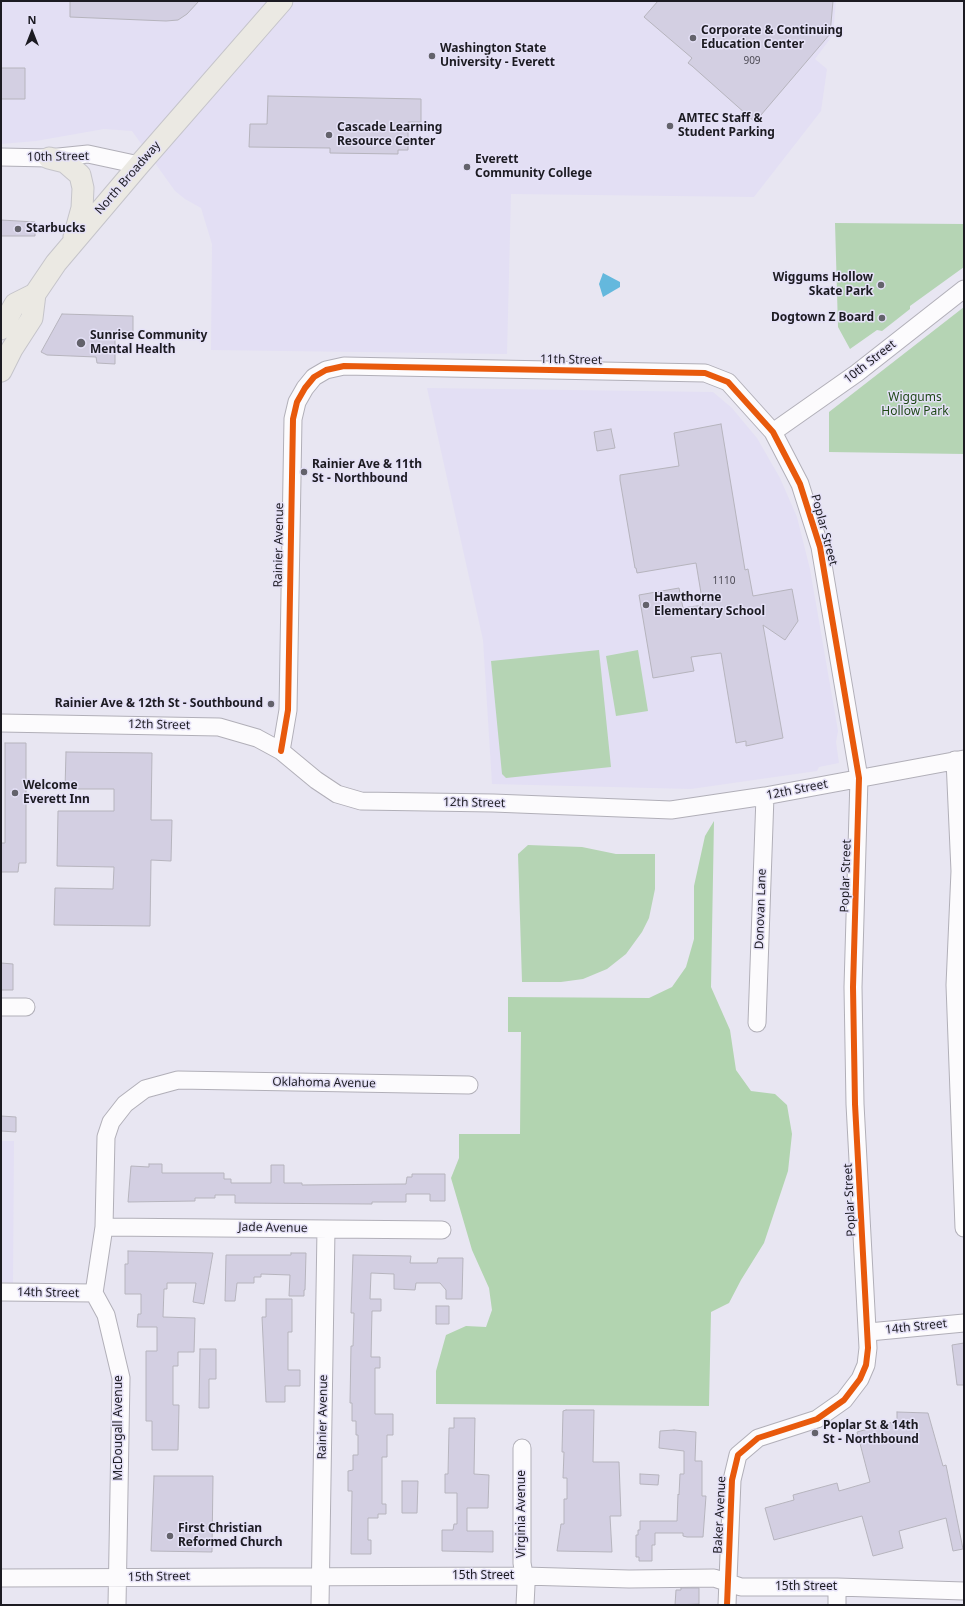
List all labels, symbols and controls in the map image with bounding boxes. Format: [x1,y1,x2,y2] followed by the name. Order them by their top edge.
[12,12,52,52] north arrow
[28,12,36,27] text: N
[701,24,843,52] place label: Corporate & Continuing Education Center
[688,33,698,43] marker: Corporate & Continuing Education Center
[440,42,555,70] place label: Washington State University - Everett
[427,51,437,61] marker: Washington State University - Everett
[743,55,761,67] house number: 909
[678,112,775,140] place label: AMTEC Staff & Student Parking
[337,121,442,149] place label: Cascade Learning Resource Center
[665,121,675,131] marker: AMTEC Staff & Student Parking
[324,130,334,140] marker: Cascade Learning Resource Center
[92,138,164,218] street label: North Broadway
[27,149,89,165] street label: 10th Street
[475,153,592,181] place label: Everett Community College
[462,162,472,172] marker: Everett Community College
[26,222,85,236] place label: Starbucks
[13,224,23,234] marker: Starbucks
[773,271,873,299] place label: Wiggums Hollow Skate Park
[876,280,886,290] marker: Wiggums Hollow Skate Park
[771,311,874,325] place label: Dogtown Z Board
[877,313,887,323] marker: Dogtown Z Board
[90,329,207,357] place label: Sunrise Community Mental Health
[75,337,87,349] marker: Sunrise Community Mental Health
[841,337,899,387] street label: 10th Street
[540,352,602,368] street label: 11th Street
[881,391,949,419] park label: Wiggums Hollow Park
[312,458,422,486] place label: Rainier Ave & 11th St - Northbound
[299,467,309,477] marker: Rainier Ave & 11th St - Northbound
[808,493,840,567] street label: Poplar Street
[271,502,287,588] street label: Rainier Avenue
[713,575,735,587] house number: 1110
[654,591,765,619] place label: Hawthorne Elementary School
[641,600,651,610] marker: Hawthorne Elementary School
[55,697,263,711] place label: Rainier Ave & 12th St - Southbound
[266,699,276,709] marker: Rainier Ave & 12th St - Southbound
[128,717,190,733] street label: 12th Street
[765,777,829,803] street label: 12th Street
[23,779,90,807] place label: Welcome Everett Inn
[10,788,20,798] marker: Welcome Everett Inn
[443,795,505,811] street label: 12th Street
[838,839,854,913] street label: Poplar Street
[752,868,770,950] street label: Donovan Lane
[272,1075,376,1091] street label: Oklahoma Avenue
[841,1163,859,1237] street label: Poplar Street
[238,1220,308,1236] street label: Jade Avenue
[17,1285,79,1301] street label: 14th Street
[884,1317,948,1337] street label: 14th Street
[315,1374,331,1460] street label: Rainier Avenue
[112,1375,126,1481] street label: McDougall Avenue
[823,1419,919,1447] place label: Poplar St & 14th St - Northbound
[810,1428,820,1438] marker: Poplar St & 14th St - Northbound
[515,1470,529,1558] street label: Virginia Avenue
[711,1476,729,1554] street label: Baker Avenue
[178,1522,283,1550] place label: First Christian Reformed Church
[165,1531,175,1541] marker: First Christian Reformed Church
[128,1569,190,1585] street label: 15th Street
[452,1569,514,1583] street label: 15th Street
[775,1580,837,1594] street label: 15th Street

